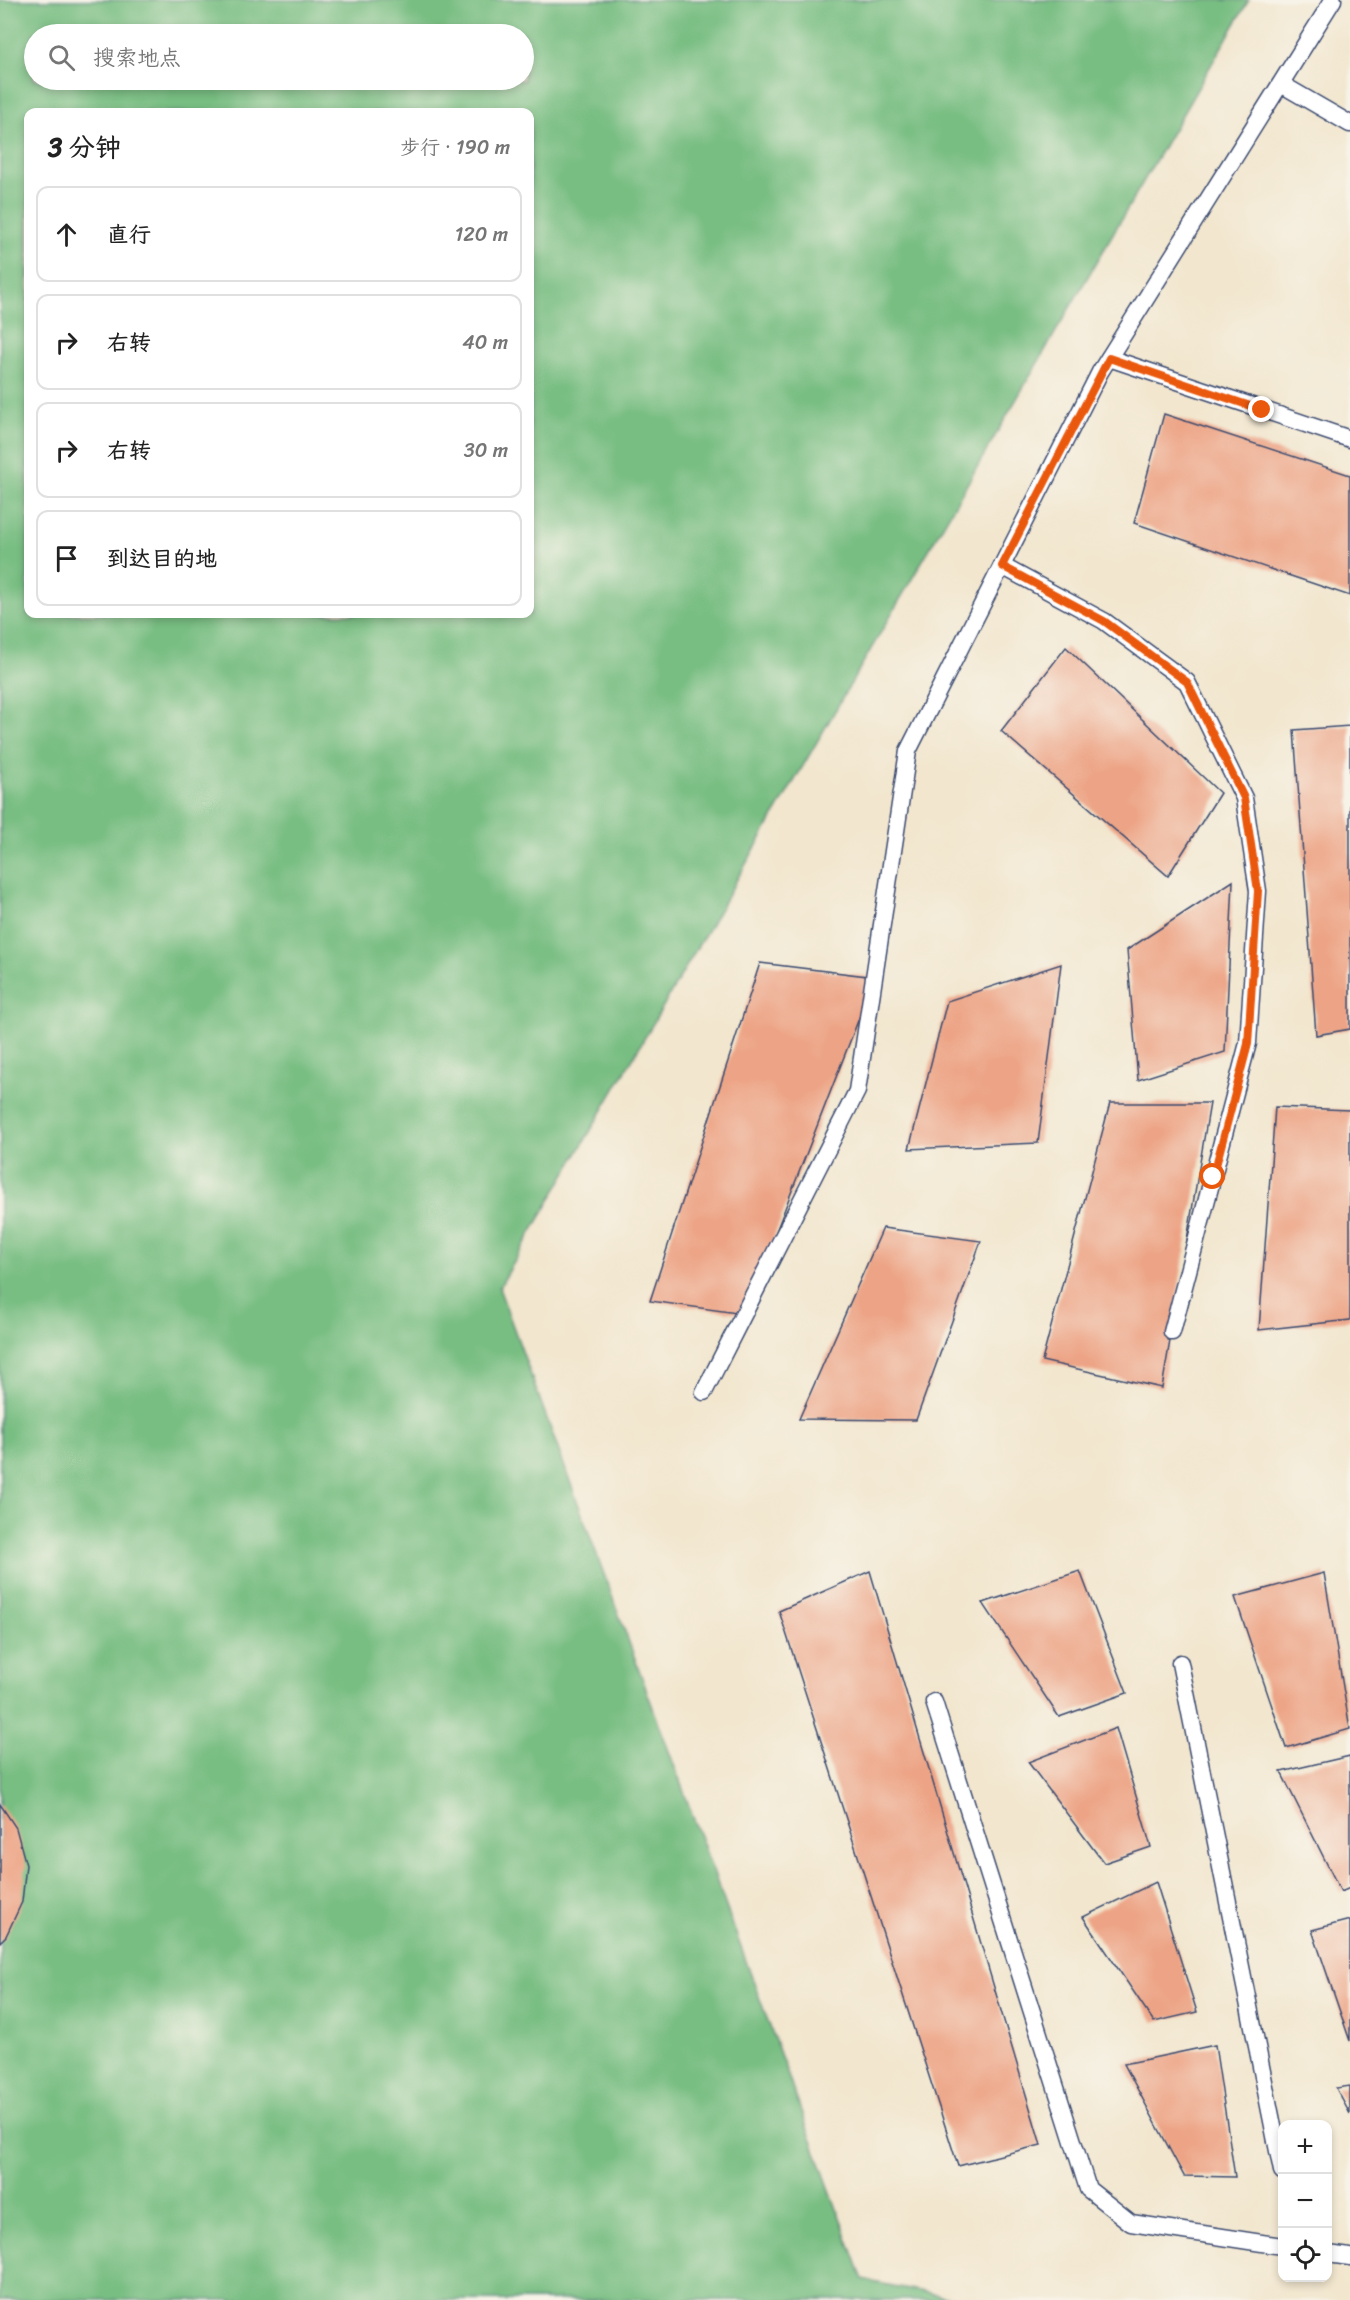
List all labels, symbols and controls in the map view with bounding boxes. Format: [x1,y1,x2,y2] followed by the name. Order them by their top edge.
[24,24,534,90] search box
[93,38,181,77] text: 搜索地点
[45,41,78,74] icon: search
[48,124,121,170] text: 3 分钟
[400,130,510,165] text: 步行 · 190 m
[107,215,151,254] text: 直行
[455,217,508,252] text: 120 m
[50,218,83,251] icon: ahead
[107,323,151,362] text: 右转
[462,325,508,360] text: 40 m
[50,326,83,359] icon: right
[1248,396,1274,422] route end
[107,431,151,470] text: 右转
[464,433,508,468] text: 30 m
[50,434,83,467] icon: right
[107,539,217,578] text: 到达目的地
[50,542,83,575] icon: arrive
[1199,1163,1225,1189] route start
[1278,2120,1332,2282] map controls
[1278,2120,1332,2174] button: +
[1278,2174,1332,2228] button: −
[1278,2228,1332,2282] button: locate

